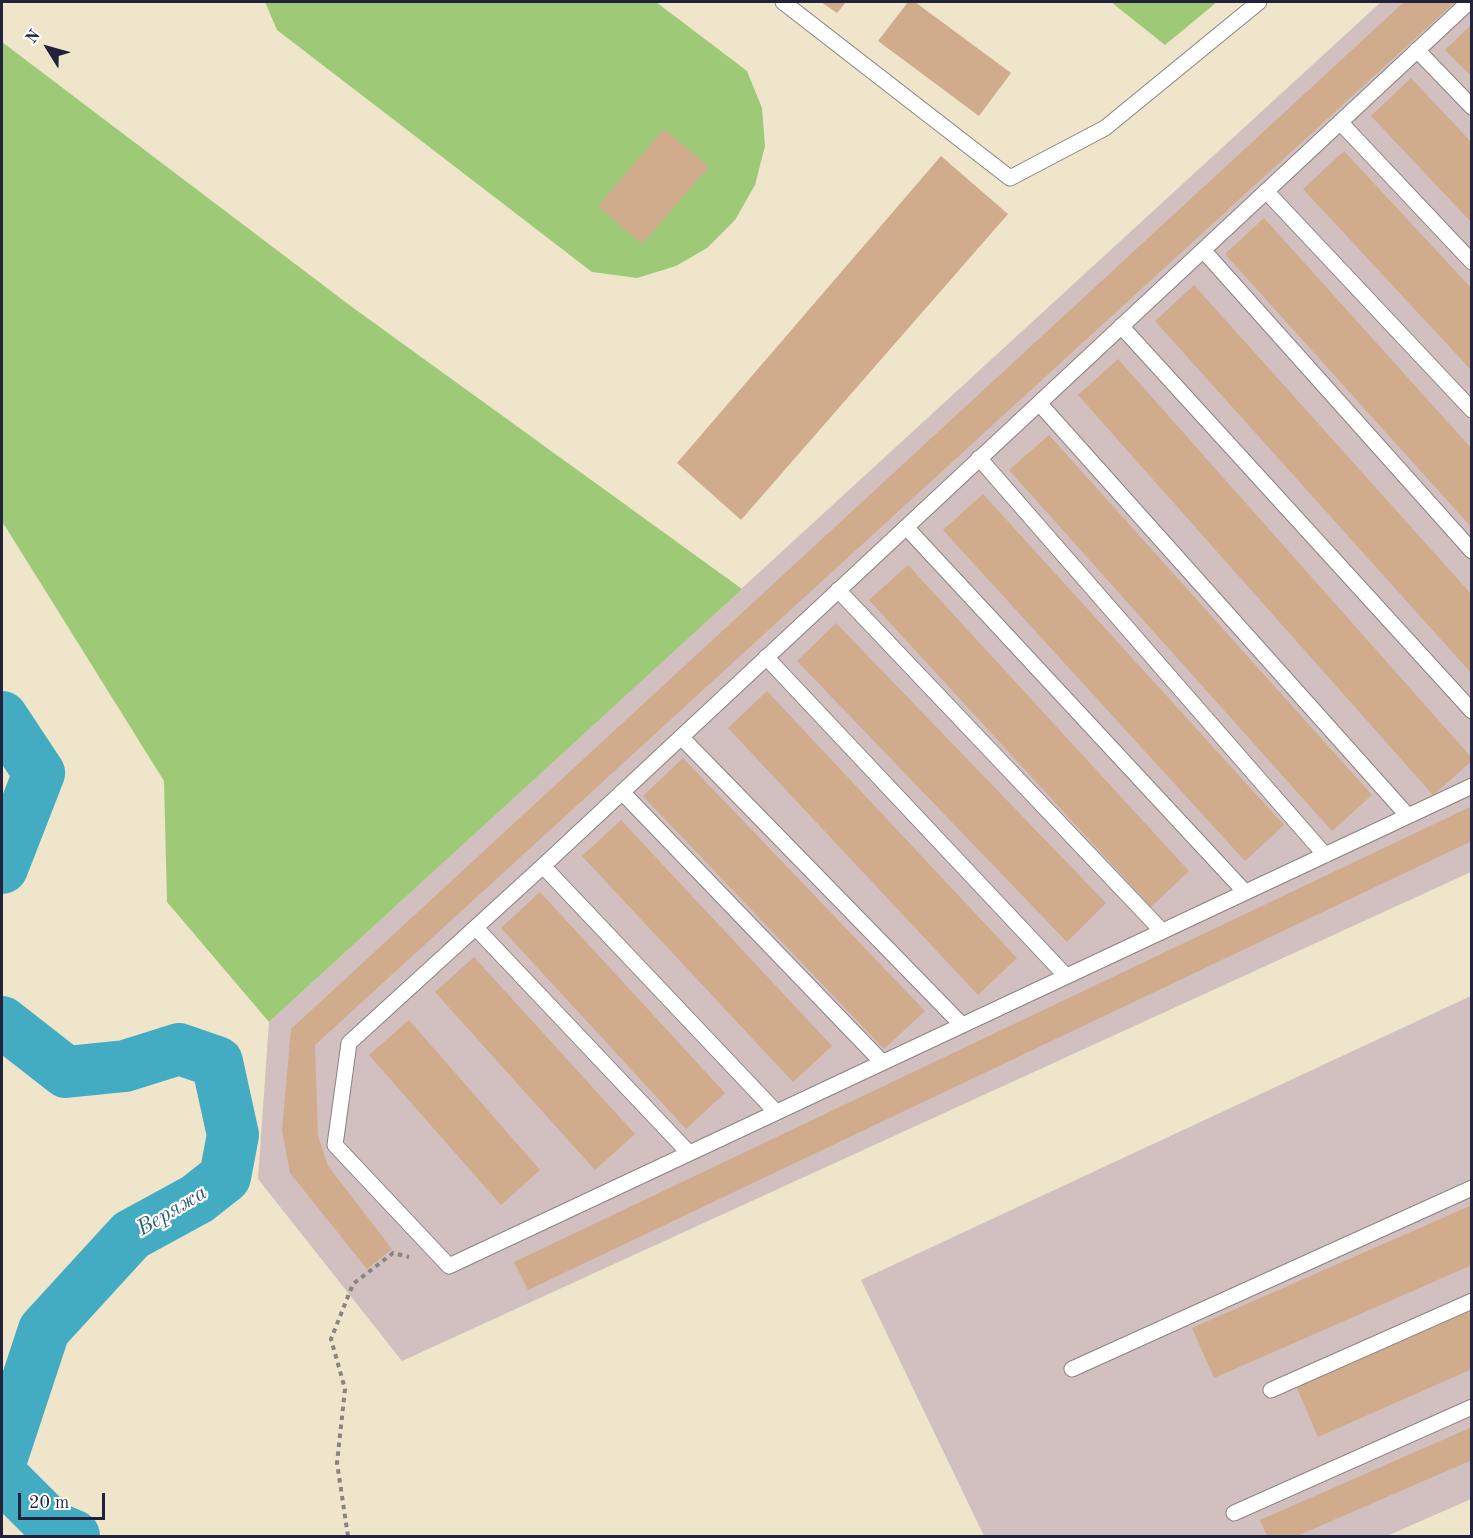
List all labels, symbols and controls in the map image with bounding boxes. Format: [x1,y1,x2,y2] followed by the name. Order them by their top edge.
[18,18,78,78] north arrow
[24,27,44,47] text: N
[132,1180,212,1242] water label: Веряжа
[21,1481,108,1519] scale bar
[29,1494,69,1512] text: 20 m

